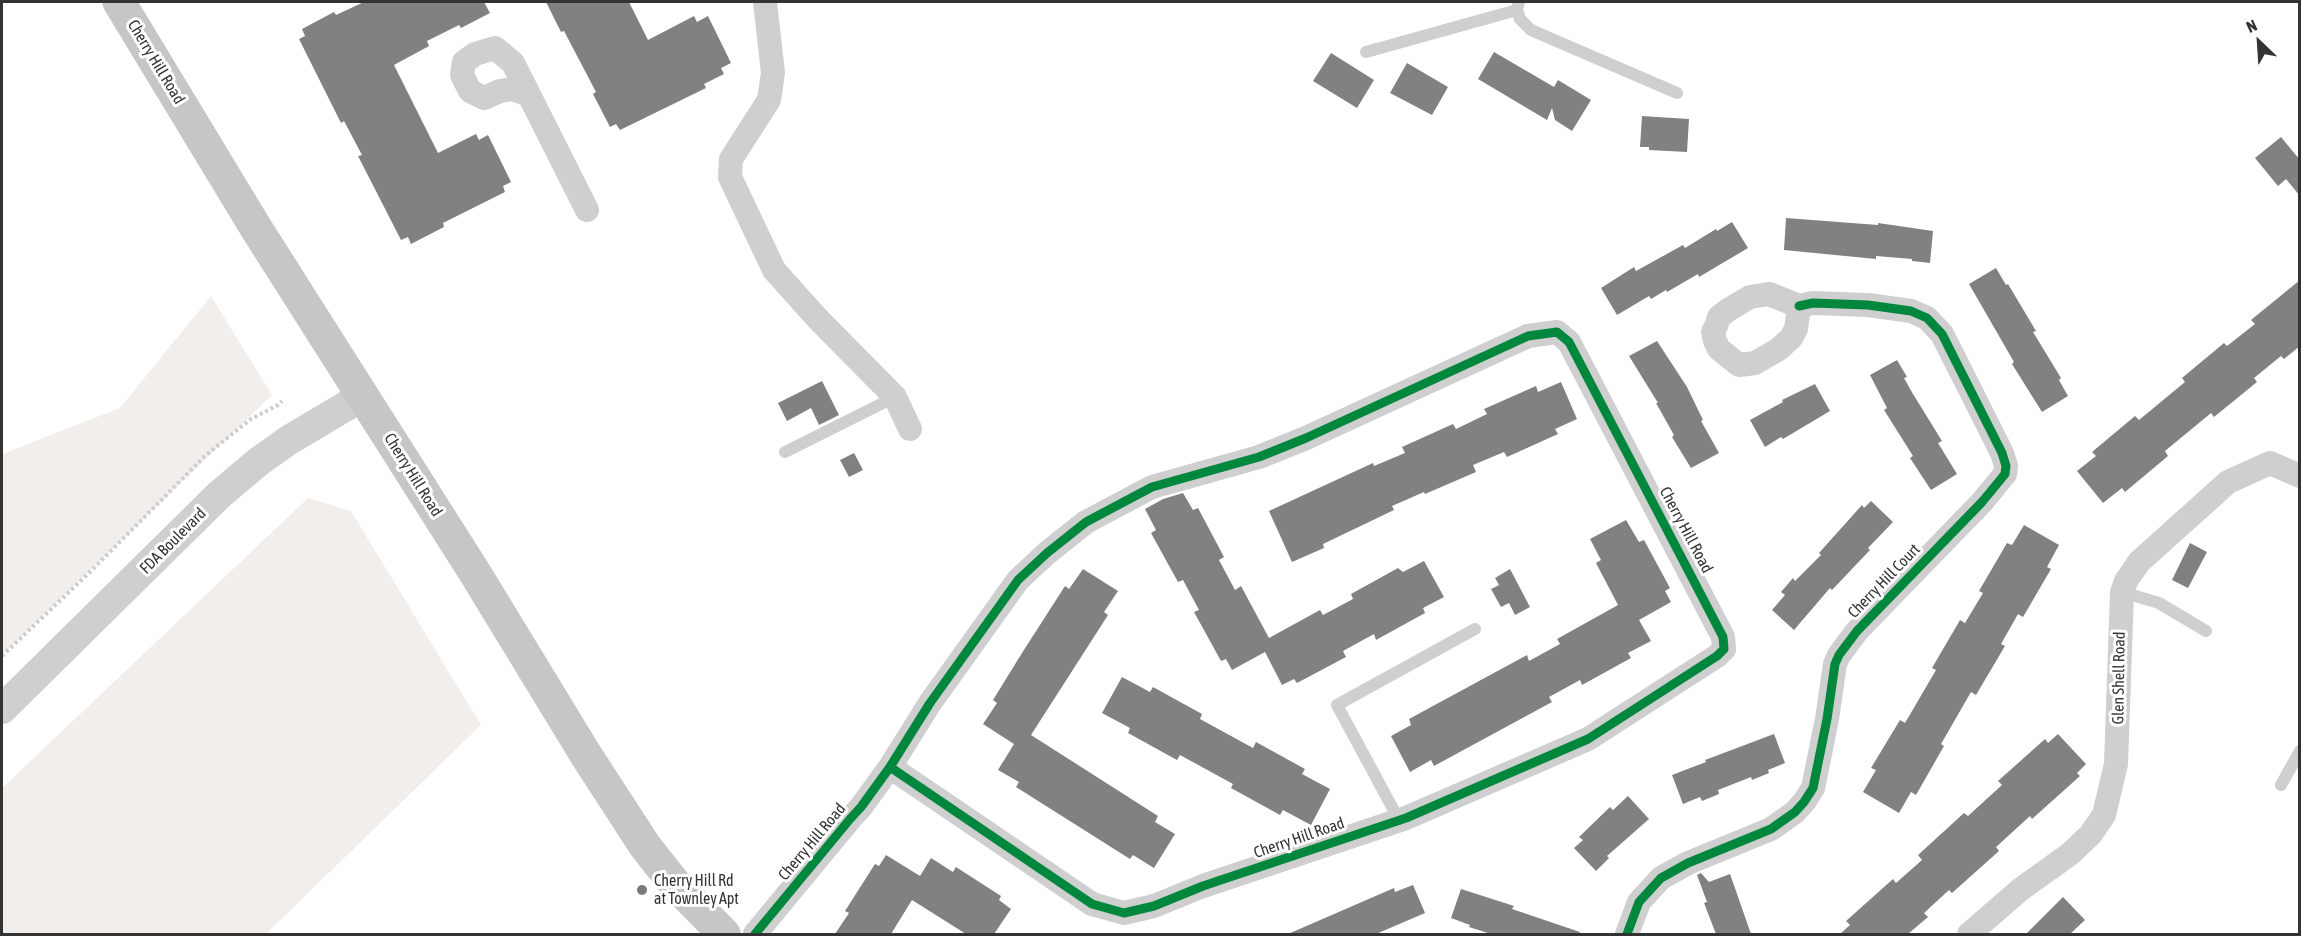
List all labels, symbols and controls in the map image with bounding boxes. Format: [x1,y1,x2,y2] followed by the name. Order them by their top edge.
[2229,12,2289,72] north arrow
[123,16,189,108] street label: Cherry Hill Road
[2243,16,2259,36] text: N
[380,430,446,520] street label: Cherry Hill Road
[1655,484,1717,576] street label: Cherry Hill Road
[136,504,210,578] street label: FDA Boulevard
[1844,540,1924,622] street label: Cherry Hill Court
[2109,631,2129,725] street label: Glen Shell Road
[774,800,850,884] street label: Cherry Hill Road
[1251,814,1347,862] street label: Cherry Hill Road
[654,871,739,909] place label: Cherry Hill Rd at Townley Apt
[635,883,649,897] marker: Cherry Hill Rd at Townley Apt

